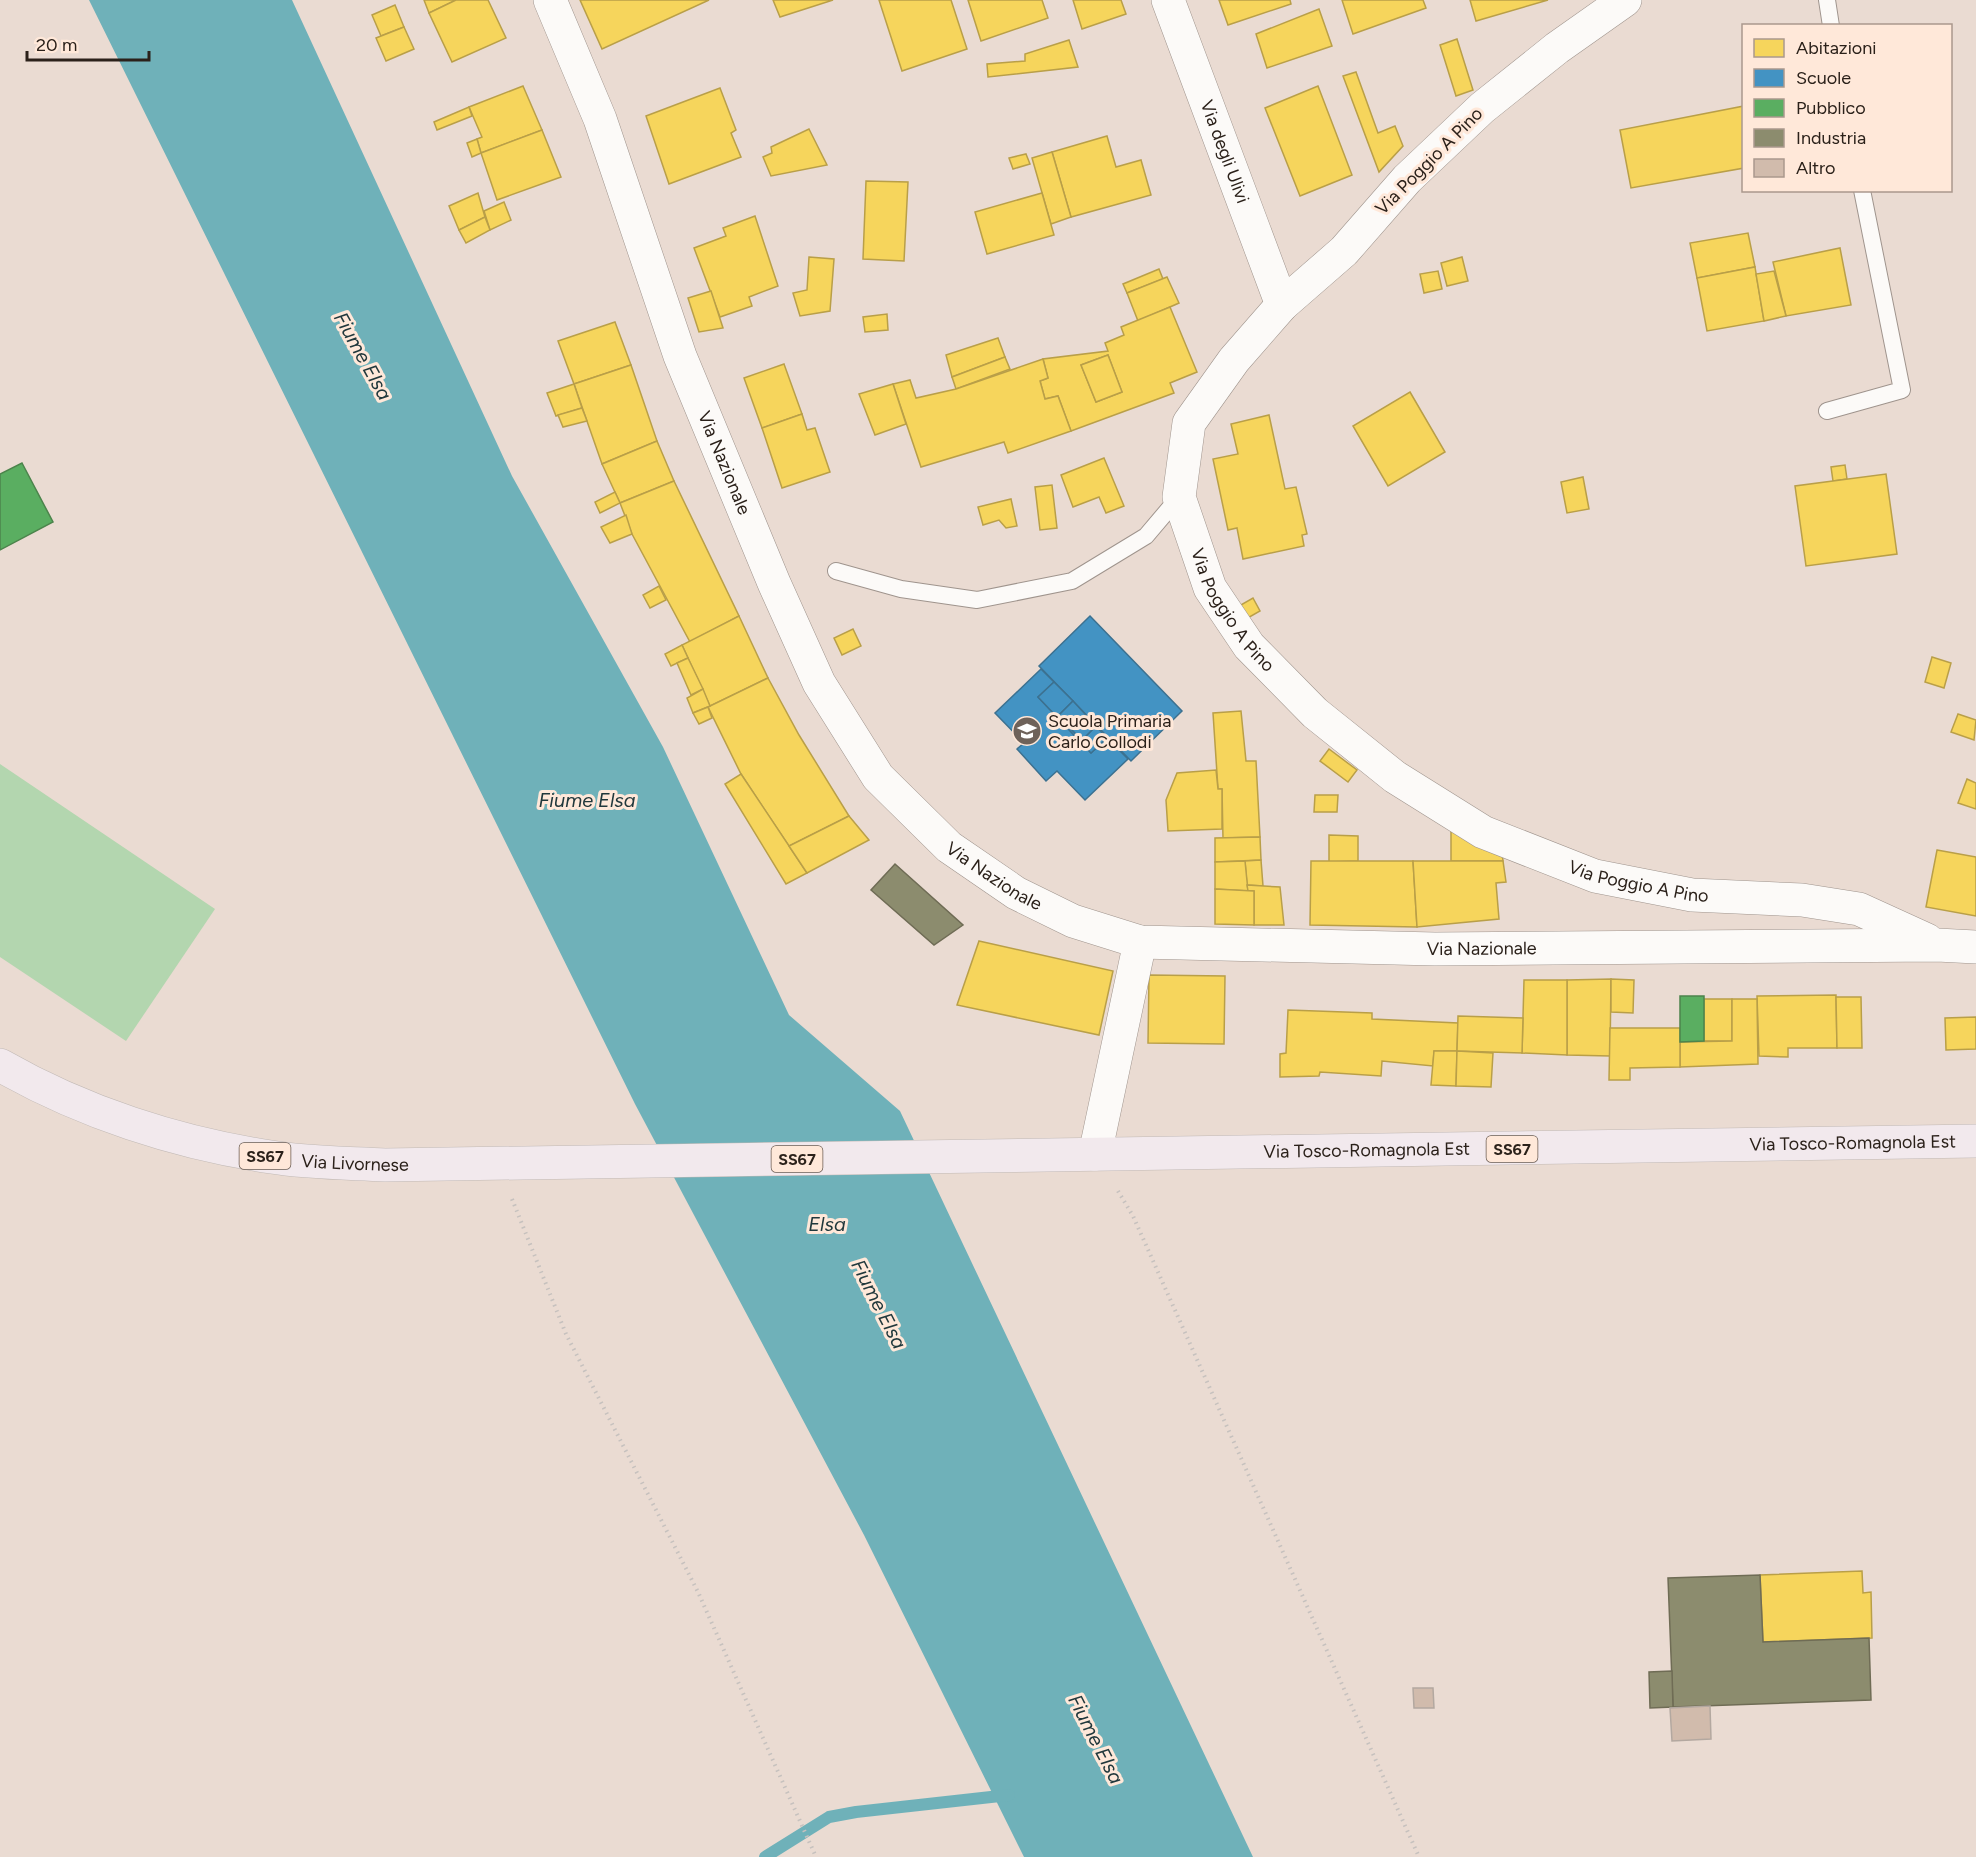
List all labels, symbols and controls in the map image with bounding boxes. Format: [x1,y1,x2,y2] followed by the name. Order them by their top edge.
[27,24,148,62] scale bar
[1742,24,1952,192] legend
[36,34,77,56] text: 20 m
[1796,37,1877,59] text: Abitazioni
[1796,67,1851,89] text: Scuole
[1195,97,1254,206] street label: Via degli Ulivi
[1796,97,1866,119] text: Pubblico
[1371,103,1487,219] street label: Via Poggio A Pino
[1796,127,1866,149] text: Industria
[1796,157,1835,179] text: Altro
[329,308,397,404] water label: Fiume Elsa
[693,408,756,518] street label: Via Nazionale
[1186,545,1279,676] street label: Via Poggio A Pino
[1048,710,1171,753] place label: Scuola Primaria Carlo Collodi
[1011,715,1043,747] school or university icon: Scuola Primaria Carlo Collodi
[539,788,636,812] water label: Fiume Elsa
[942,837,1046,915] street label: Via Nazionale
[1565,856,1709,907] street label: Via Poggio A Pino
[1426,937,1537,960] street label: Via Nazionale
[1749,1130,1956,1155] street label: Via Tosco-Romagnola Est
[1486,1136,1538,1162] road number: SS67
[1263,1138,1470,1163] street label: Via Tosco-Romagnola Est
[240,1143,290,1169] road number: SS67
[772,1146,822,1172] road number: SS67
[300,1150,409,1176] street label: Via Livornese
[808,1212,846,1236] water label: Elsa
[846,1255,912,1353] water label: Fiume Elsa
[1063,1690,1129,1788] water label: Fiume Elsa

